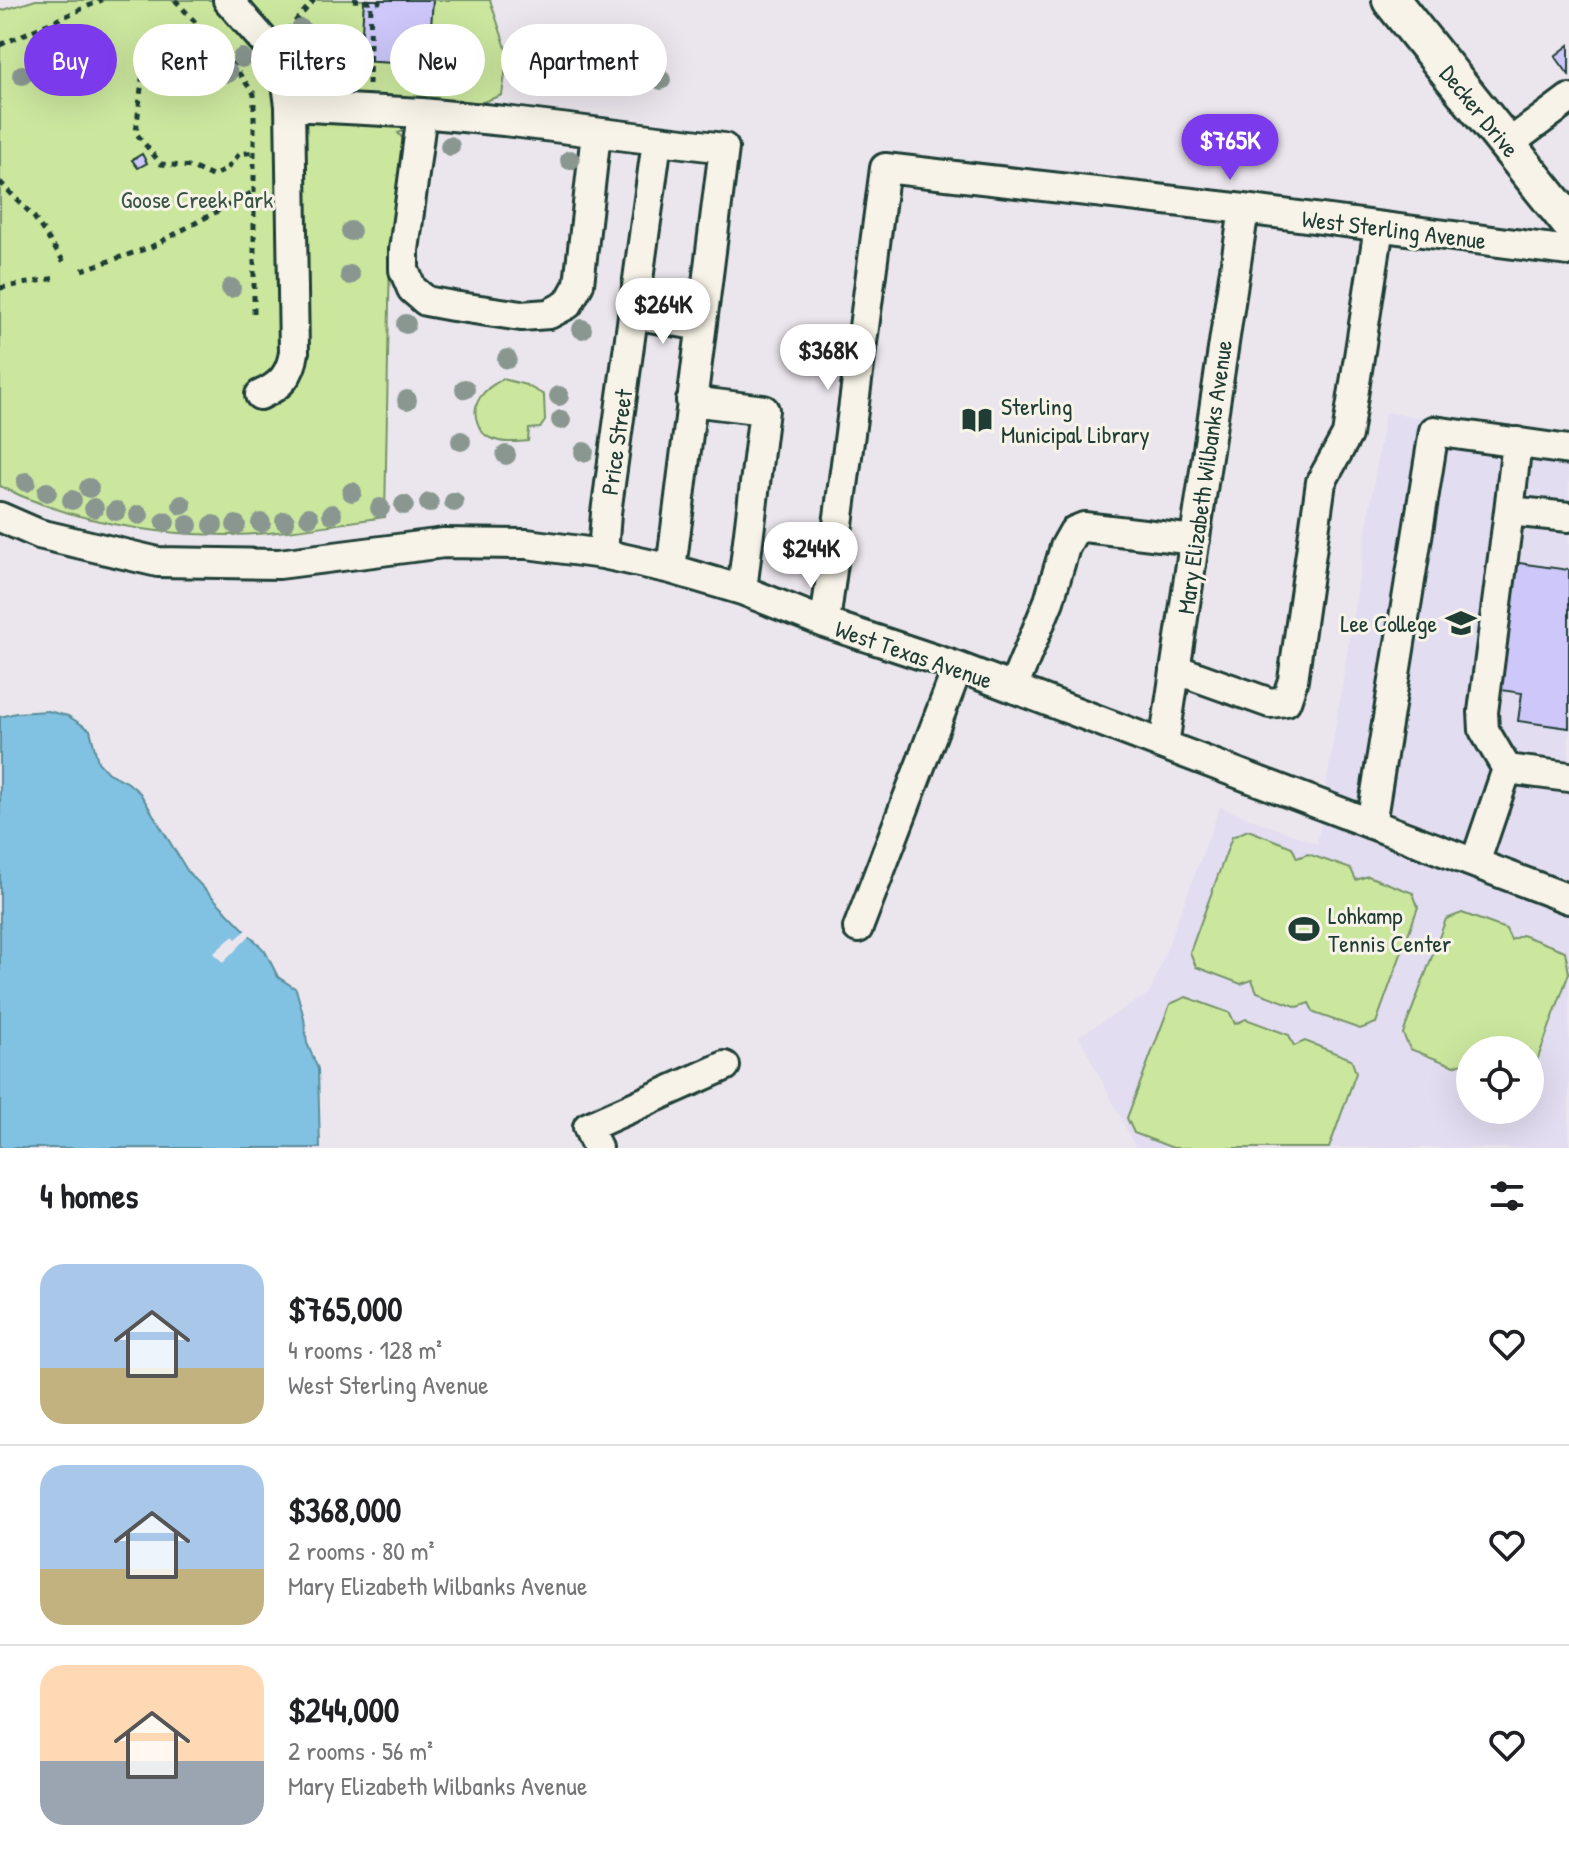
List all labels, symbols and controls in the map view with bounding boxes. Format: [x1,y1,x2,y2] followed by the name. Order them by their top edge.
[24,24,117,96] chip: Buy
[133,24,235,96] chip: Rent
[251,24,374,96] chip: Filters
[390,24,485,96] chip: New
[501,24,667,96] chip: Apartment
[1433,58,1527,164] street label: Decker Drive
[1174,114,1286,182] pin: $765K
[1199,122,1261,157] text: $765K
[121,183,273,215] park label: Goose Creek Park
[1300,202,1488,256] street label: West Sterling Avenue
[607,278,719,346] pin: $264K
[633,286,693,321] text: $264K
[772,324,884,392] pin: $368K
[798,332,858,367] text: $368K
[1169,338,1239,616] street label: Mary Elizabeth Wilbanks Avenue
[593,386,639,497] street label: Price Street
[1001,390,1150,450] place label: Sterling Municipal Library
[960,403,994,437] library icon: Sterling Municipal Library
[755,522,867,590] pin: $244K
[782,530,840,565] text: $244K
[1444,606,1478,640] school or university icon: Lee College
[1340,607,1437,639] place label: Lee College
[831,612,997,696] street label: West Texas Avenue
[1328,899,1451,959] place label: Lohkamp Tennis Center
[1287,912,1321,946] sports icon: Lohkamp Tennis Center
[1456,1036,1544,1124] map controls
[1456,1036,1544,1124] button: locate
[40,1173,138,1219] text: 4 homes
[1485,1174,1529,1218] icon: filters
[288,1286,403,1332] text: $765,000
[104,1296,200,1392] icon: home
[1485,1322,1529,1366] icon: heart
[288,1332,442,1367] text: 4 rooms · 128 m²
[288,1367,489,1402] text: West Sterling Avenue
[288,1487,401,1533] text: $368,000
[104,1497,200,1593] icon: home
[1485,1523,1529,1567] icon: heart
[288,1533,435,1568] text: 2 rooms · 80 m²
[288,1568,587,1603] text: Mary Elizabeth Wilbanks Avenue
[288,1687,399,1733] text: $244,000
[104,1697,200,1793] icon: home
[1485,1723,1529,1767] icon: heart
[288,1733,433,1768] text: 2 rooms · 56 m²
[288,1768,587,1803] text: Mary Elizabeth Wilbanks Avenue

